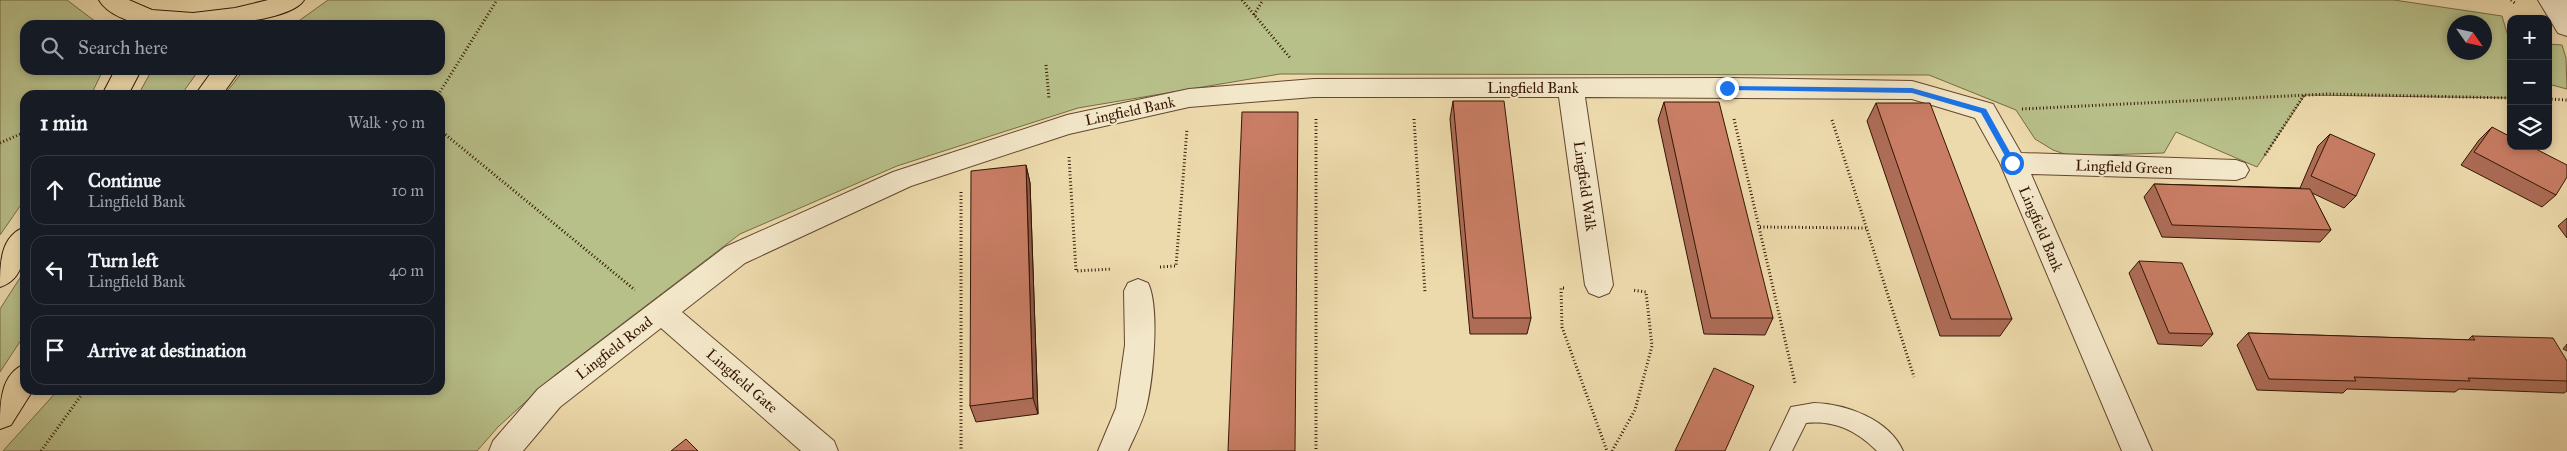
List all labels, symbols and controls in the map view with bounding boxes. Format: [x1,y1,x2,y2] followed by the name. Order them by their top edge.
[2447,15,2492,60] north arrow
[2507,15,2552,150] map controls
[2507,15,2552,60] button: +
[20,20,445,75] search box
[38,34,66,62] icon: search
[78,36,168,59] text: Search here
[2507,60,2552,105] button: −
[1716,77,1739,100] route end
[1487,79,1579,97] street label: Lingfield Bank
[1083,93,1177,129] street label: Lingfield Bank
[2507,105,2552,150] button: layers
[40,110,88,136] text: 1 min
[348,113,425,132] text: Walk · 50 m
[1570,140,1600,232] street label: Lingfield Walk
[2001,152,2024,175] route start
[2075,156,2173,178] street label: Lingfield Green
[88,169,161,192] text: Continue
[41,176,69,204] icon: ahead
[392,181,424,200] text: 10 m
[2015,183,2067,275] street label: Lingfield Bank
[88,192,185,211] text: Lingfield Bank
[88,249,158,272] text: Turn left
[41,256,69,284] icon: left
[389,261,424,280] text: 40 m
[88,272,185,291] text: Lingfield Bank
[572,312,656,383] street label: Lingfield Road
[41,336,69,364] icon: arrive
[88,339,246,362] text: Arrive at destination
[703,345,781,417] street label: Lingfield Gate

